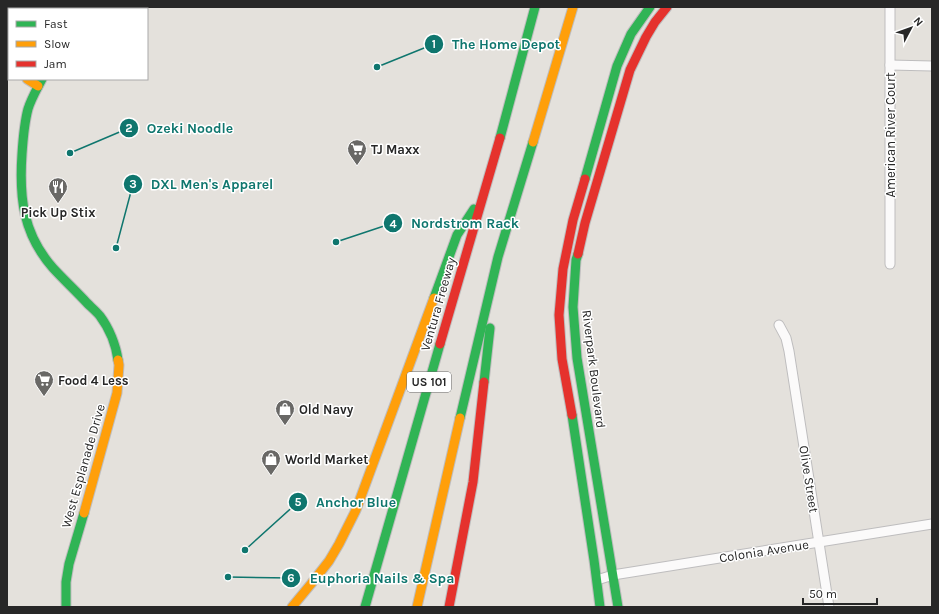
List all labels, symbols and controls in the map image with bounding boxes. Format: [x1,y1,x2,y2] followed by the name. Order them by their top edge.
[8,8,148,80] legend
[891,8,931,48] north arrow
[911,15,926,29] text: N
[44,17,68,31] text: Fast
[424,31,568,57] callout: The Home Depot
[452,36,561,53] text: The Home Depot
[44,37,70,51] text: Slow
[432,37,436,51] text: 1
[44,57,67,71] text: Jam
[883,72,898,198] street label: American River Court
[119,115,242,141] callout: Ozeki Noodle
[147,120,233,137] text: Ozeki Noodle
[125,121,133,135] text: 2
[346,138,368,166] supermarket icon: TJ Maxx
[371,142,419,157] place label: TJ Maxx
[123,171,281,197] callout: DXL Men's Apparel
[47,176,69,204] restaurant icon: Pick Up Stix
[151,176,273,193] text: DXL Men's Apparel
[129,177,137,191] text: 3
[21,205,95,220] place label: Pick Up Stix
[383,210,527,236] callout: Nordstrom Rack
[411,215,520,232] text: Nordstrom Rack
[389,217,397,231] text: 4
[417,255,459,353] street label: Ventura Freeway
[579,309,609,429] street label: Riverpark Boulevard
[33,369,55,397] supermarket icon: Food 4 Less
[407,372,451,392] road number: US 101
[58,373,129,388] place label: Food 4 Less
[274,398,296,426] shop icon: Old Navy
[58,402,108,530] street label: West Esplanade Drive
[299,402,354,417] place label: Old Navy
[796,444,822,514] street label: Olive Street
[260,448,282,476] shop icon: World Market
[285,452,368,467] place label: World Market
[288,489,404,515] callout: Anchor Blue
[316,494,396,511] text: Anchor Blue
[295,495,302,509] text: 5
[718,536,810,565] street label: Colonia Avenue
[281,565,462,591] callout: Euphoria Nails & Spa
[310,570,454,587] text: Euphoria Nails & Spa
[287,571,295,585] text: 6
[803,580,877,606] scale bar
[809,587,837,601] text: 50 m

